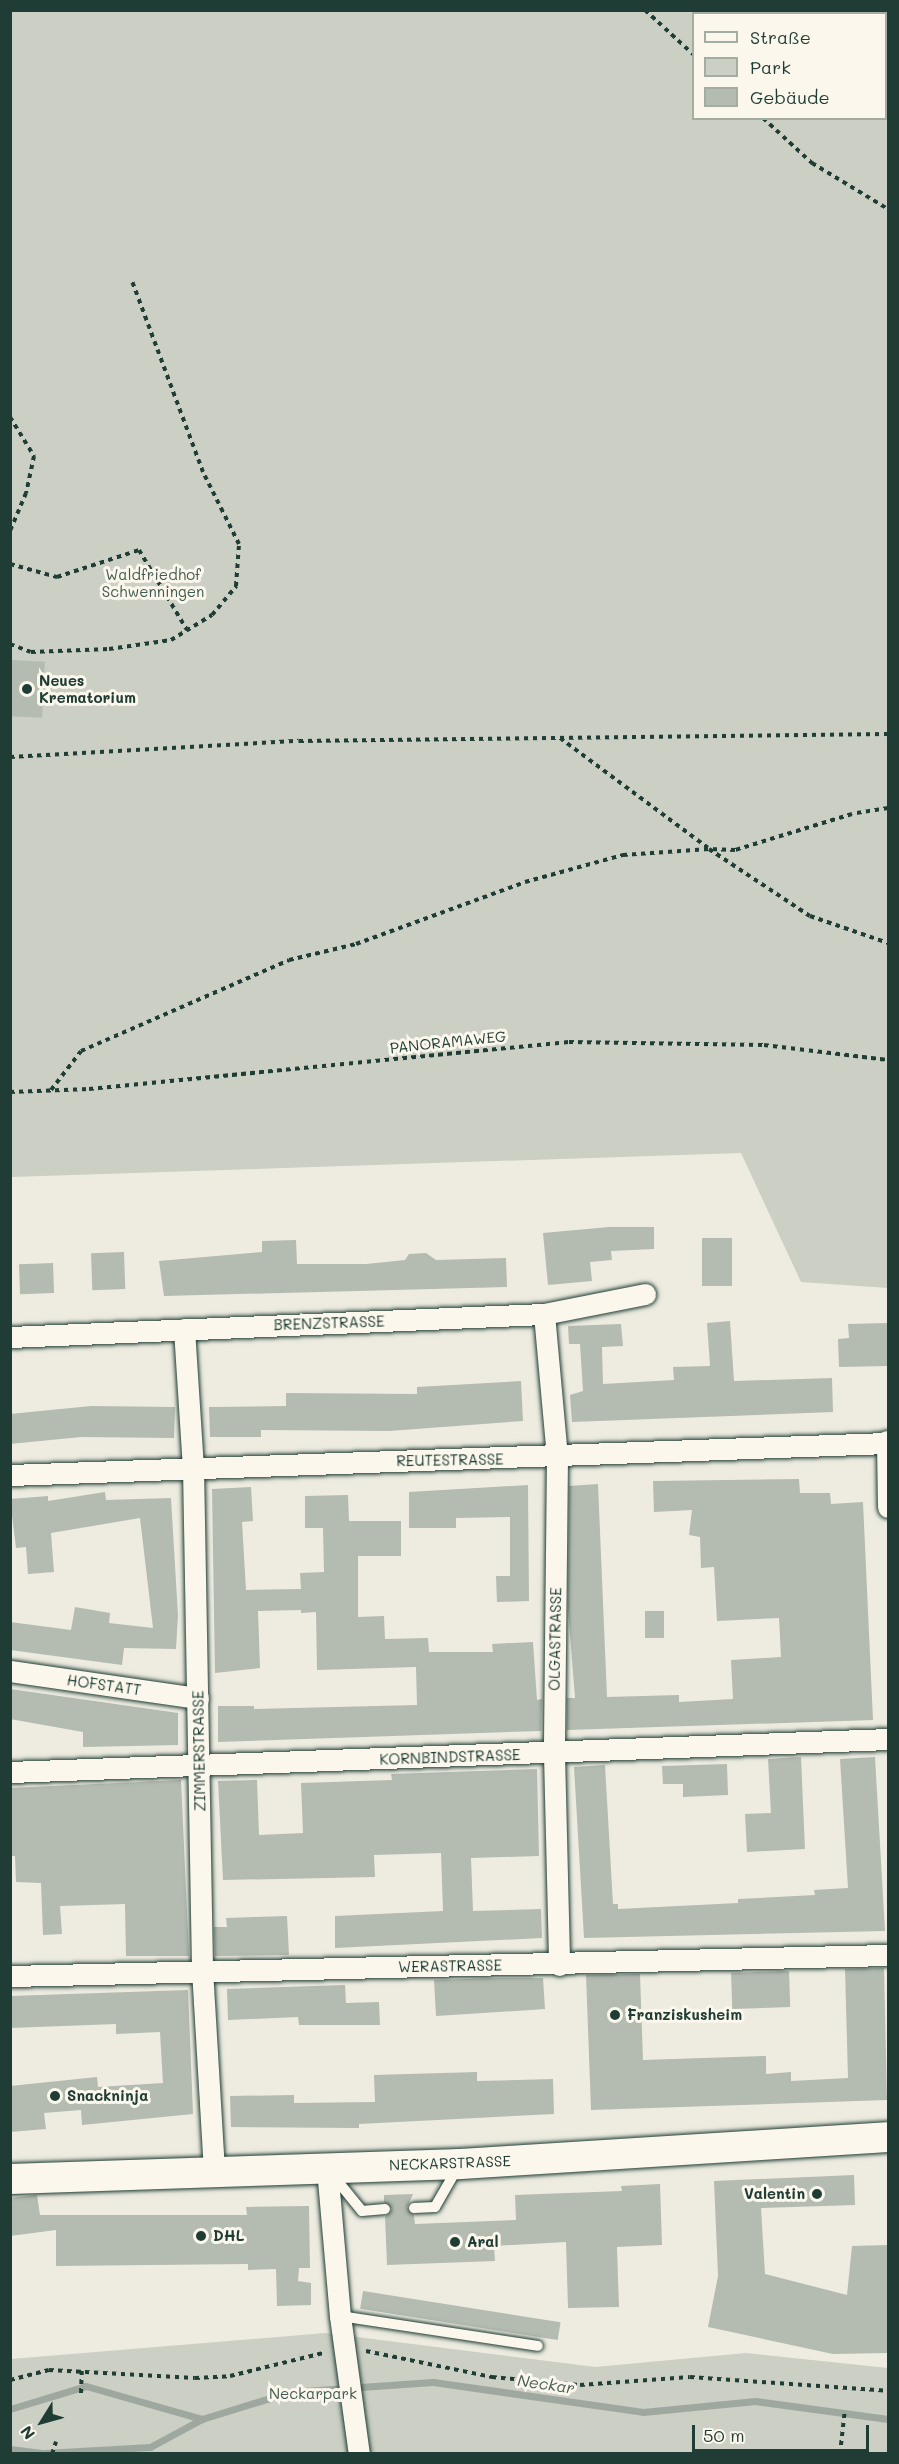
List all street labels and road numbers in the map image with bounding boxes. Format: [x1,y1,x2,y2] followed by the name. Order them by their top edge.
[389,1027,507,1057] street label: PANORAMAWEG
[273,1312,385,1334] street label: BRENZSTRASSE
[396,1450,504,1470] street label: REUTESTRASSE
[545,1587,565,1691] street label: OLGASTRASSE
[66,1671,142,1699] street label: HOFSTATT
[189,1690,209,1812] street label: ZIMMERSTRASSE
[379,1746,521,1768] street label: KORNBINDSTRASSE
[398,1956,502,1976] street label: WERASTRASSE
[389,2152,511,2174] street label: NECKARSTRASSE

